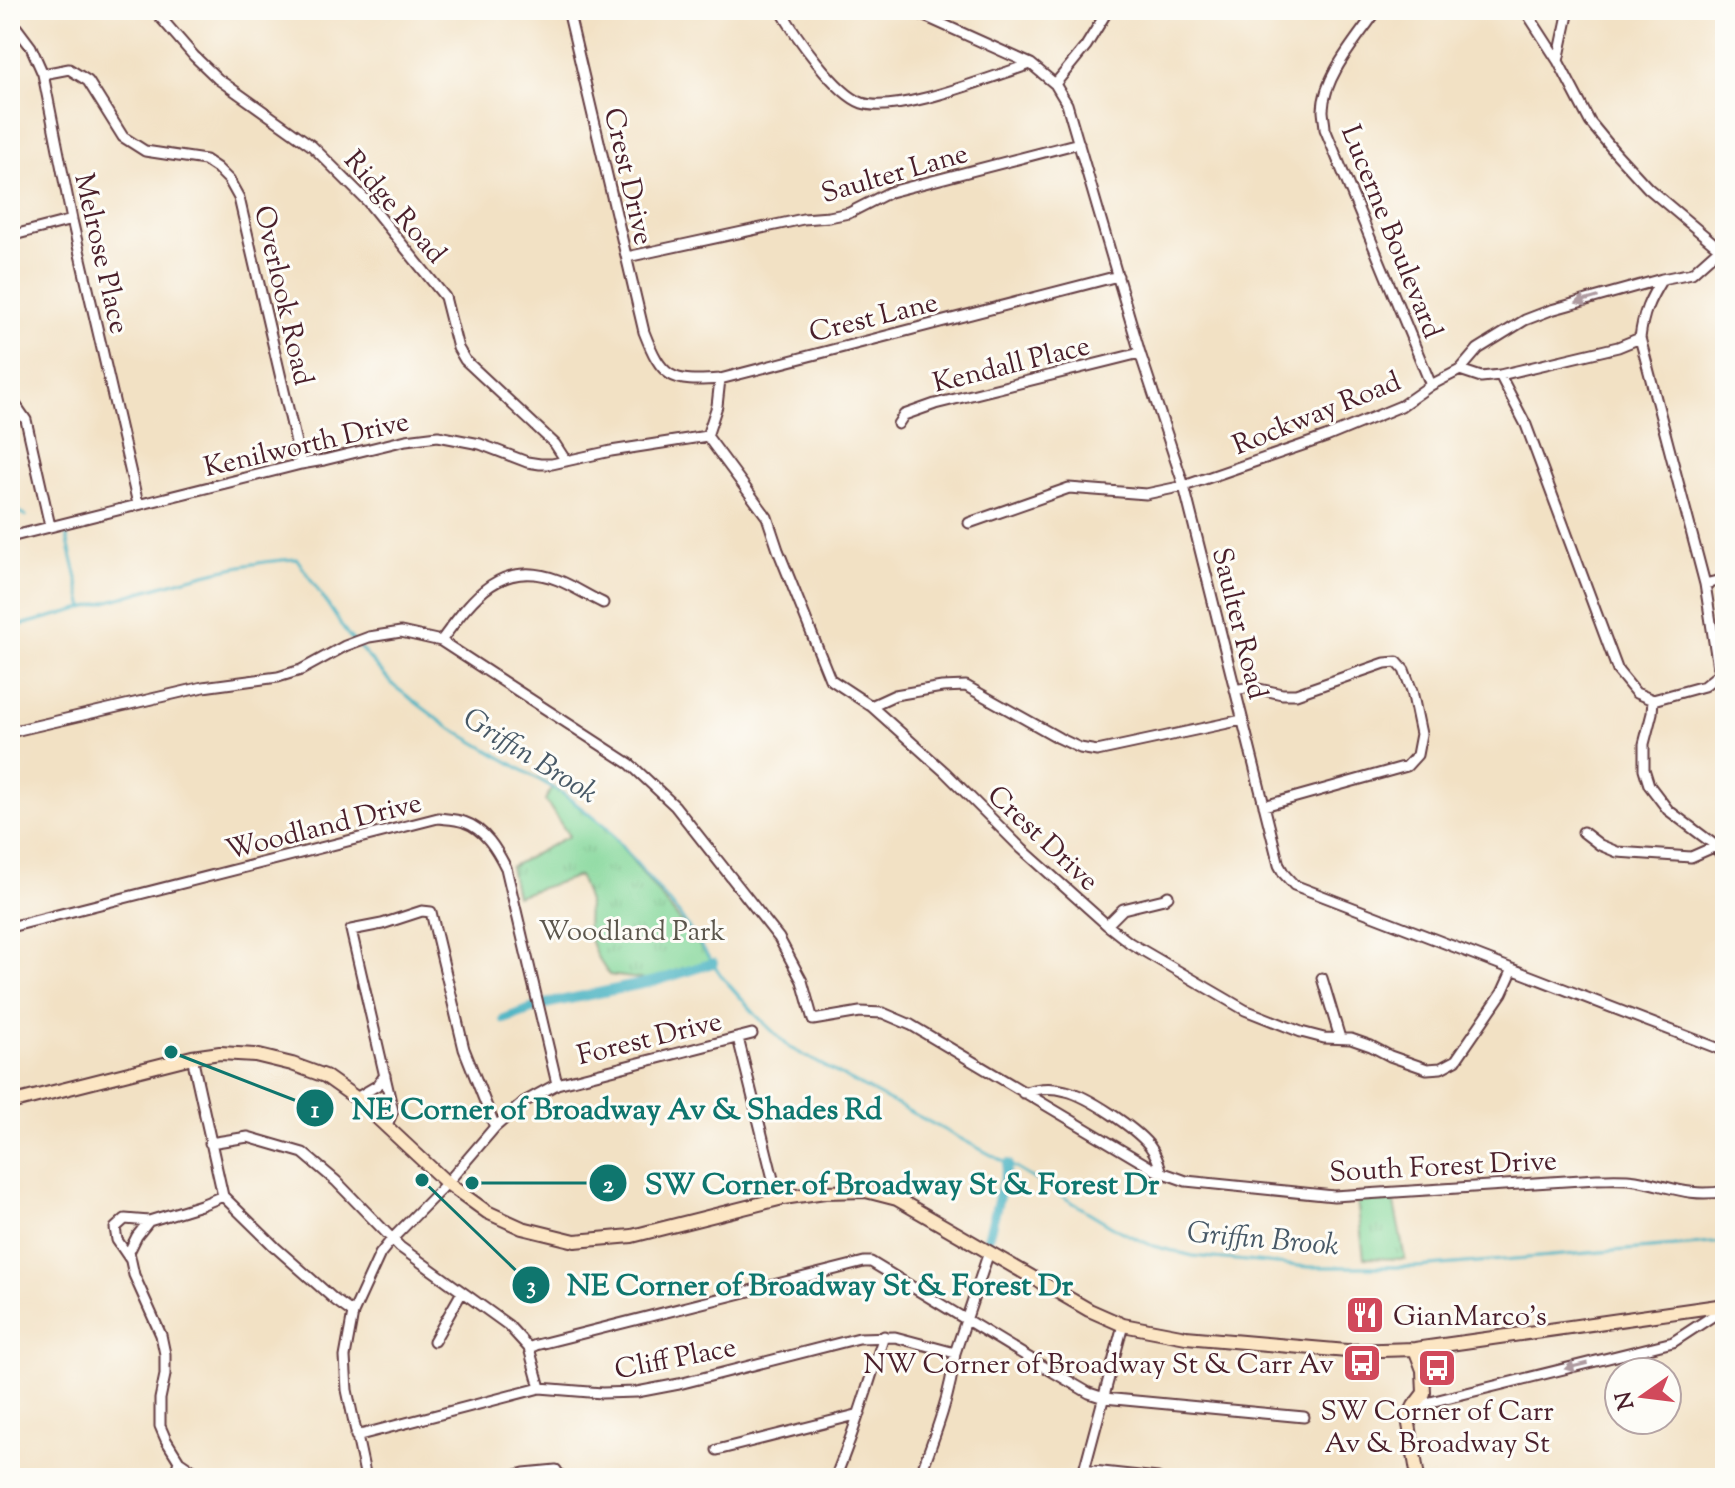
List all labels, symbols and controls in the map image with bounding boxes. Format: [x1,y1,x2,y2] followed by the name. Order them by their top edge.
[592,104,662,249] street label: Crest Drive
[1329,119,1451,345] street label: Lucerne Boulevard
[817,135,973,215] street label: Saulter Lane
[333,142,455,274] street label: Ridge Road
[62,170,138,338] street label: Melrose Place
[242,202,322,390] street label: Overlook Road
[805,284,942,354] street label: Crest Lane
[1575,294,1600,306] one-way arrow
[929,327,1094,405] street label: Kendall Place
[1227,363,1407,467] street label: Rockway Road
[200,403,413,489] street label: Kenilworth Drive
[1200,544,1276,704] street label: Saulter Road
[454,699,606,816] water label: Griffin Brook
[977,777,1107,901] street label: Crest Drive
[221,784,426,872] street label: Woodland Drive
[538,913,726,953] park label: Woodland Park
[573,1003,726,1077] street label: Forest Drive
[295,1081,898,1135] callout: NE Corner of Broadway Av & Shades Rd
[352,1090,882,1133] text: NE Corner of Broadway Av & Shades Rd
[311,1094,320,1128] text: 1
[1328,1142,1558,1194] street label: South Forest Drive
[588,1156,1175,1210] callout: SW Corner of Broadway St & Forest Dr
[645,1165,1160,1208] text: SW Corner of Broadway St & Forest Dr
[602,1169,614,1203] text: 2
[1185,1212,1341,1269] water label: Griffin Brook
[511,1258,1089,1312] callout: NE Corner of Broadway St & Forest Dr
[567,1266,1074,1309] text: NE Corner of Broadway St & Forest Dr
[526,1270,536,1304] text: 3
[1344,1294,1386,1336] restaurant icon: GianMarco's
[1393,1298,1547,1338] place label: GianMarco's
[611,1329,740,1391] street label: Cliff Place
[1341,1342,1383,1384] bus stop icon: NW Corner of Broadway St & Carr Av
[863,1346,1334,1386] place label: NW Corner of Broadway St & Carr Av
[1416,1347,1458,1389] bus stop icon: SW Corner of Carr Av & Broadway St
[1603,1356,1683,1436] north arrow
[1563,1360,1588,1373] one-way arrow
[1609,1387,1644,1413] text: N
[1320,1393,1554,1465] place label: SW Corner of Carr Av & Broadway St

